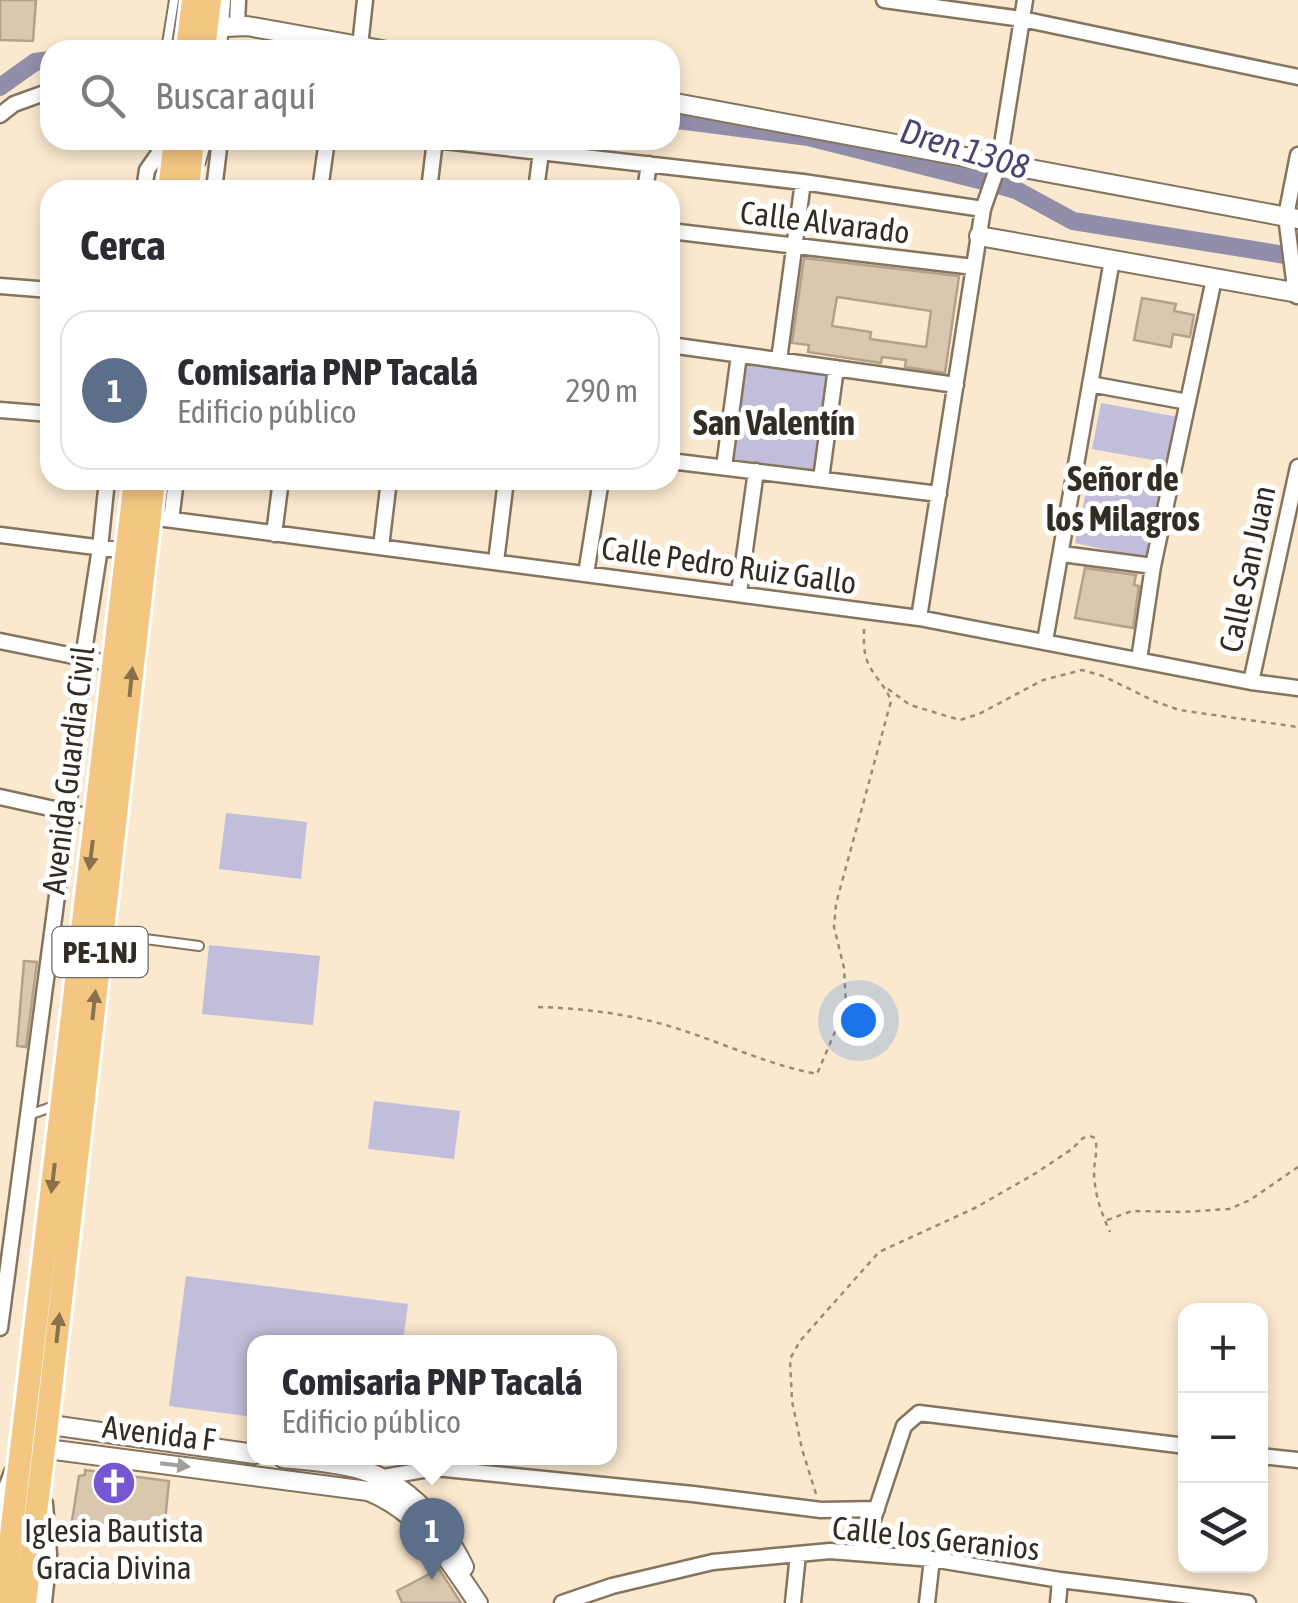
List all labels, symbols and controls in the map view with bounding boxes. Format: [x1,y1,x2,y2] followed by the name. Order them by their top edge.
[40,40,680,150] search box
[75,68,130,123] icon: search
[155,74,316,117] text: Buscar aquí
[896,110,1034,186] water label: Dren 1308
[738,193,912,251] street label: Calle Alvarado
[80,221,165,269] text: Cerca
[177,350,478,393] text: Comisaria PNP Tacalá
[107,372,122,409] text: 1
[565,372,638,409] text: 290 m
[177,393,357,430] text: Edificio público
[693,402,855,442] district label: San Valentín
[1046,458,1200,538] district label: Señor de los Milagros
[1211,482,1283,656] street label: Calle San Juan
[599,529,859,601] street label: Calle Pedro Ruiz Gallo
[34,643,102,896] street label: Avenida Guardia Civil
[123,665,139,697] one-way arrow
[83,840,99,871] one-way arrow
[52,927,148,977] road number: PE-1NJ
[86,988,102,1020] one-way arrow
[833,995,884,1046] your location
[45,1162,61,1194] one-way arrow
[1178,1303,1268,1573] map controls
[1178,1303,1268,1393] button: +
[50,1311,66,1343] one-way arrow
[247,1335,617,1465] popup
[282,1360,583,1403] text: Comisaria PNP Tacalá
[1178,1393,1268,1483] button: −
[282,1403,461,1440] text: Edificio público
[101,1408,218,1458] street label: Avenida F
[160,1457,191,1473] one-way arrow
[91,1460,137,1506] church icon: Iglesia Bautista Gracia Divina
[1178,1483,1268,1573] button: layers
[400,1498,464,1580] pin: 1
[831,1509,1041,1567] street label: Calle los Geranios
[24,1512,204,1586] place label: Iglesia Bautista Gracia Divina

